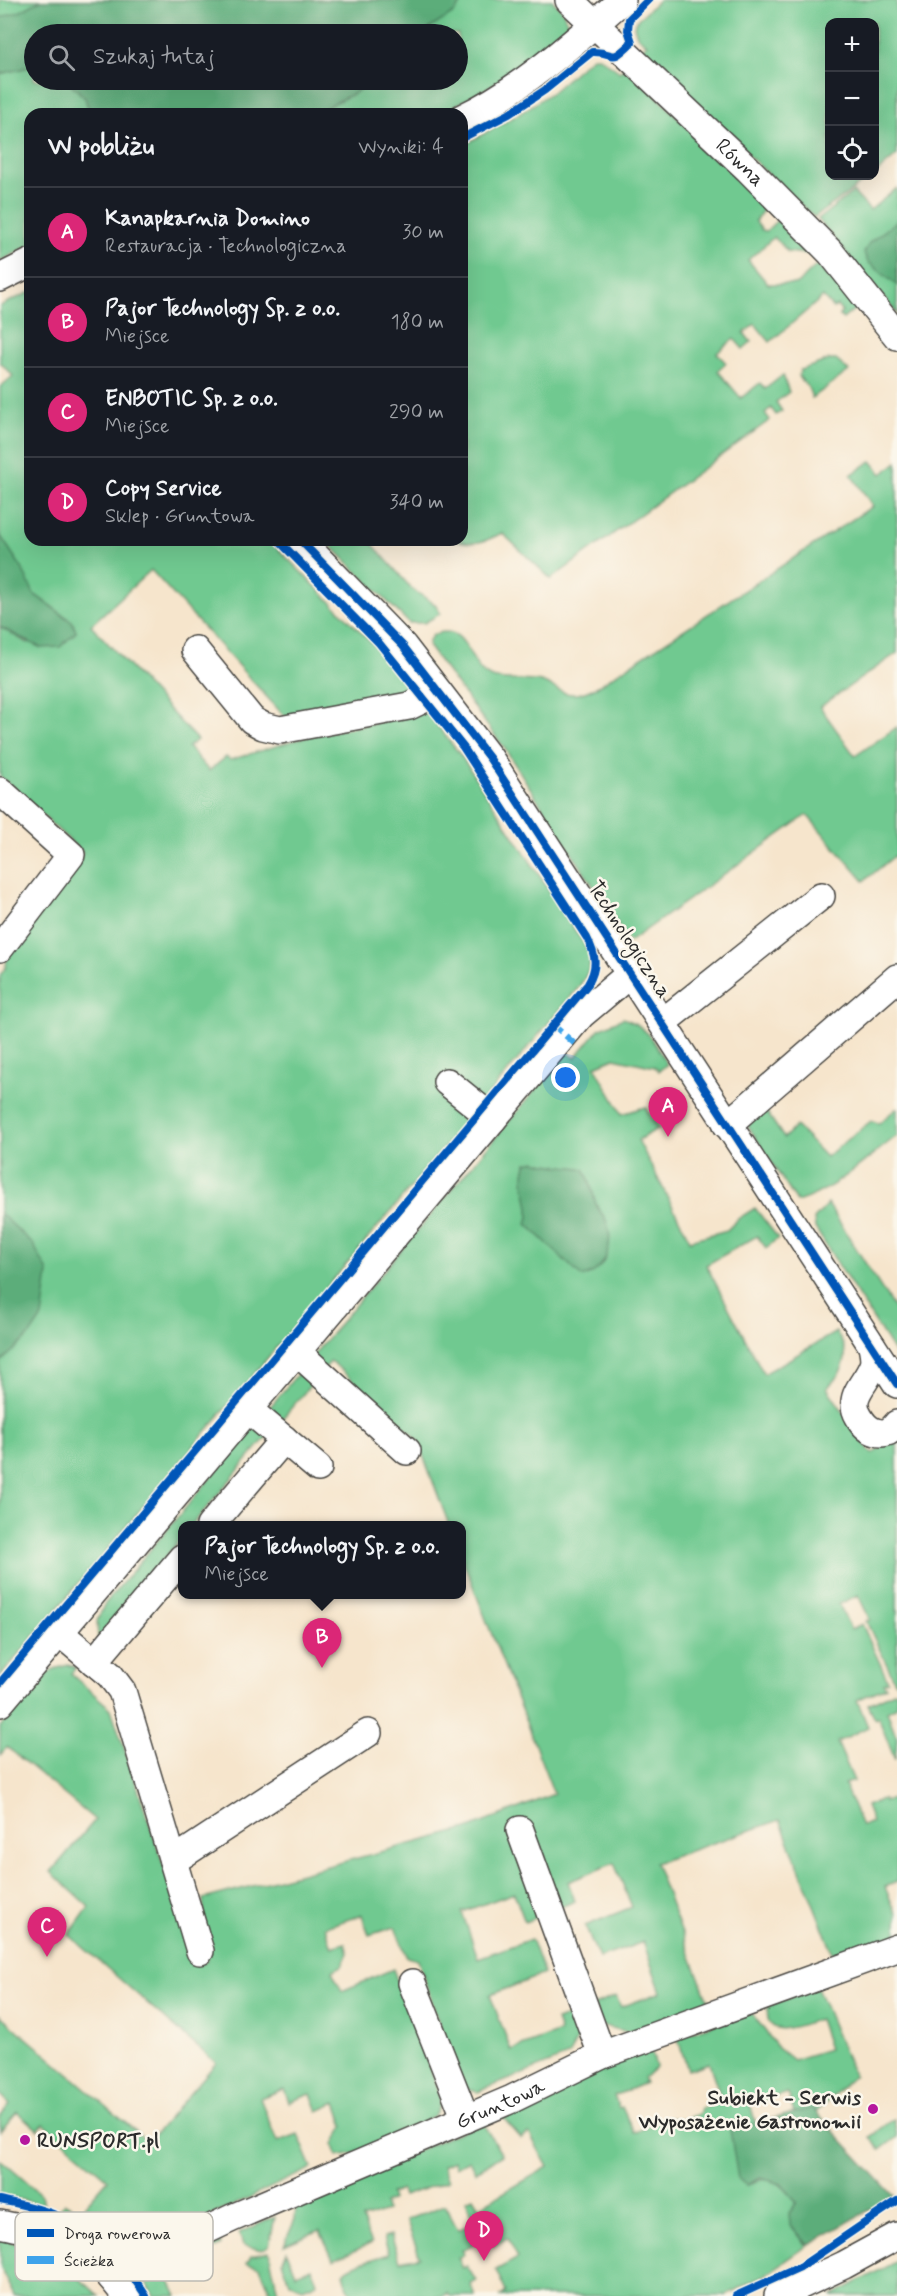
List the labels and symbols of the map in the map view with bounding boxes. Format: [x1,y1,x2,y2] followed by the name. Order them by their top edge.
[709,133,771,193] street label: Równa
[580,875,678,1004] street label: Technologiczna
[551,1063,580,1092] your location
[648,1088,688,1137] pin: A
[302,1618,342,1668] pin: B
[28,1908,66,1957] pin: C
[452,2072,550,2136] street label: Gruntowa
[638,2084,862,2136] place label: Subiekt - Serwis Wyposażenie Gastronomii
[866,2102,880,2116] marker: Subiekt - Serwis Wyposażenie Gastronomii
[37,2127,159,2155] place label: RUNSPORT.pl
[18,2133,32,2147] marker: RUNSPORT.pl
[15,2212,213,2281] legend
[464,2212,504,2261] pin: D
[64,2224,171,2245] text: Droga rowerowa
[64,2251,115,2272] text: Ścieżka

